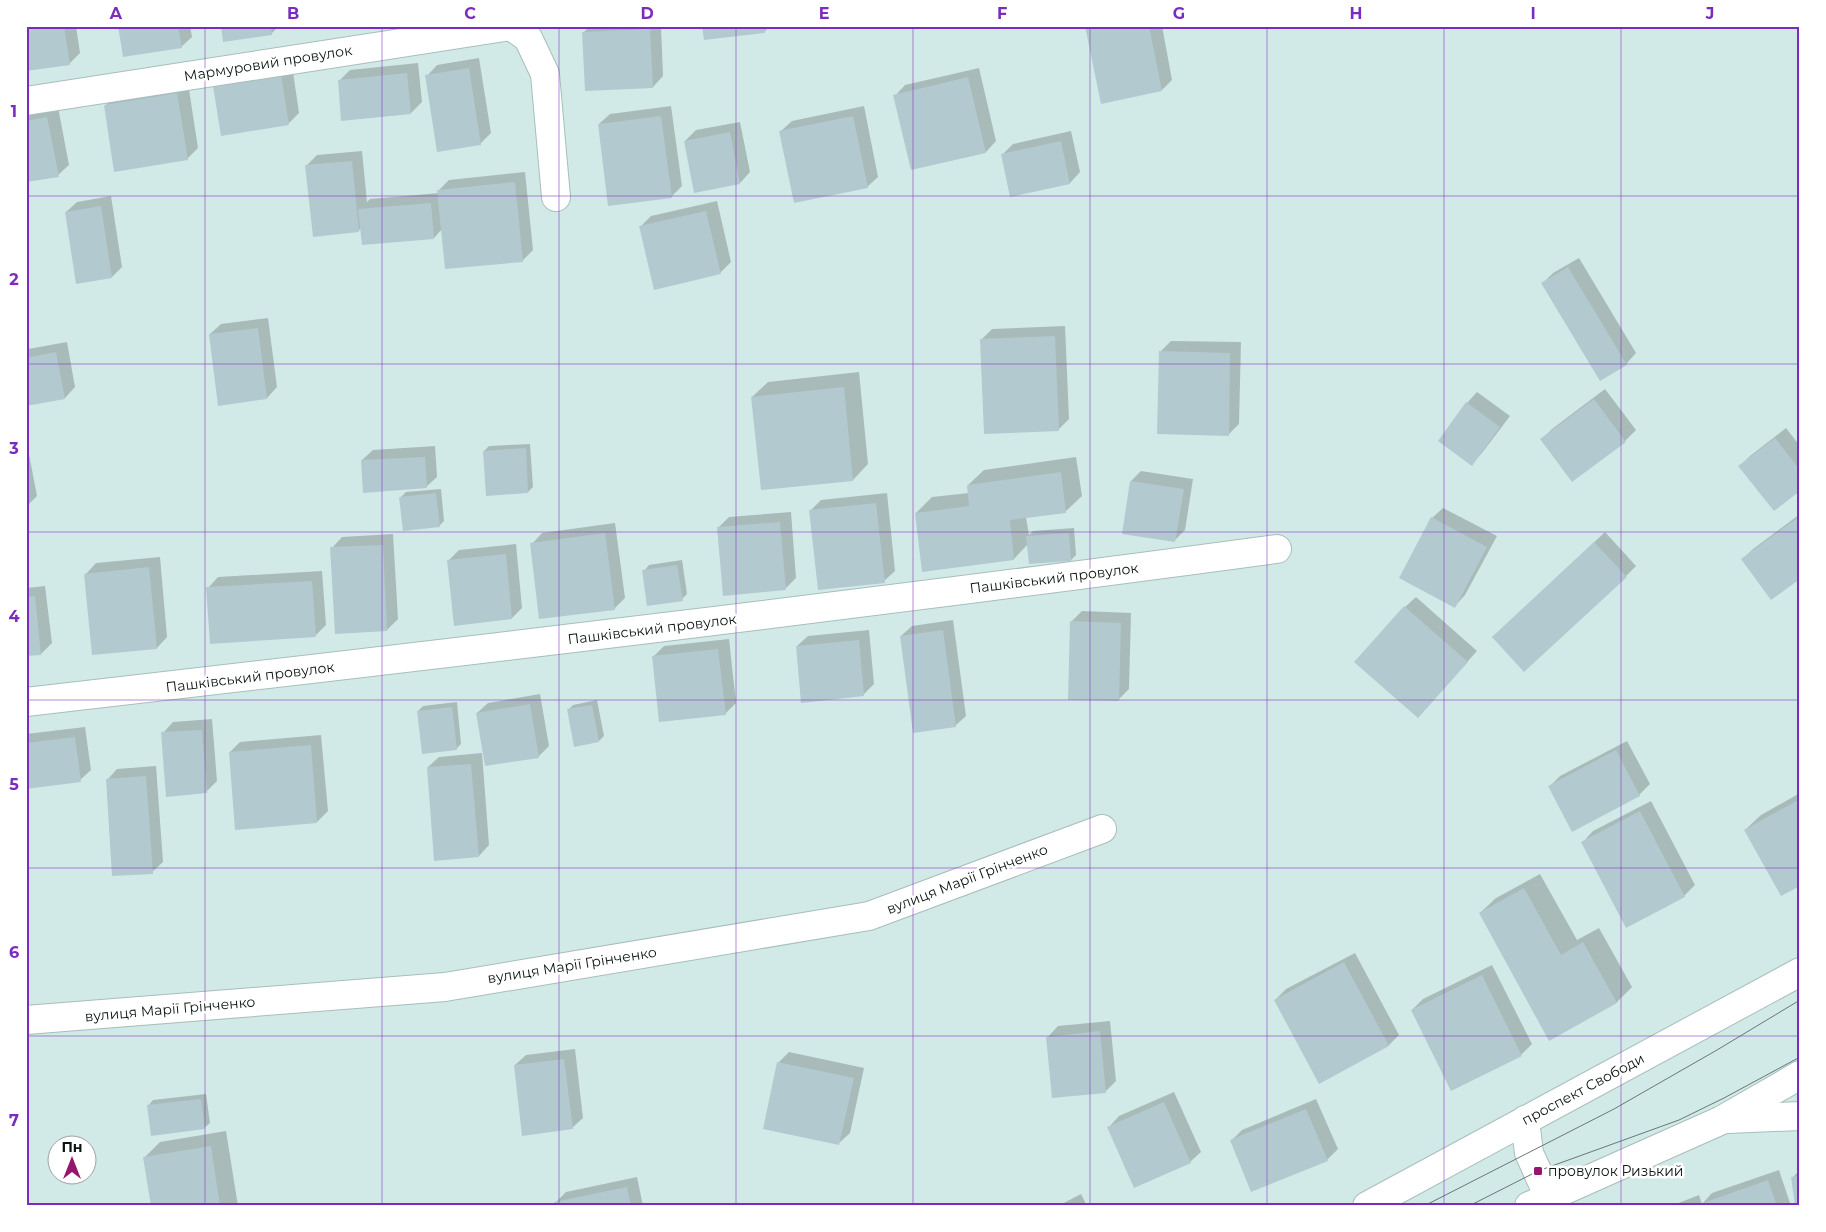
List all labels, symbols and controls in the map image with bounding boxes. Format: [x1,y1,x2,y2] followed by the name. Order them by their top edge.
[109,4,123,23] text: A
[287,4,299,23] text: B
[464,4,476,23] text: C
[640,4,654,23] text: D
[819,4,829,23] text: E
[997,4,1007,23] text: F
[1173,4,1185,23] text: G
[1350,4,1362,23] text: H
[1530,4,1536,23] text: I
[1705,4,1714,23] text: J
[183,41,353,85] street label: Мармуровий провулок
[11,102,17,121] text: 1
[9,270,19,289] text: 2
[8,439,19,458] text: 3
[969,559,1139,597] street label: Пашківський провулок
[8,607,20,626] text: 4
[567,610,737,648] street label: Пашківський провулок
[165,658,335,696] street label: Пашківський провулок
[9,775,19,794] text: 5
[884,840,1050,918] street label: вулиця Марії Грінченко
[9,943,19,962] text: 6
[486,943,658,987] street label: вулиця Марії Грінченко
[84,993,256,1025] street label: вулиця Марії Грінченко
[1519,1049,1647,1129] street label: проспект Свободи
[9,1111,19,1130] text: 7
[48,1134,98,1184] north arrow
[61,1138,83,1156] text: Пн
[1548,1162,1684,1180] place label: провулок Ризький
[1532,1165,1544,1177] marker: провулок Ризький

